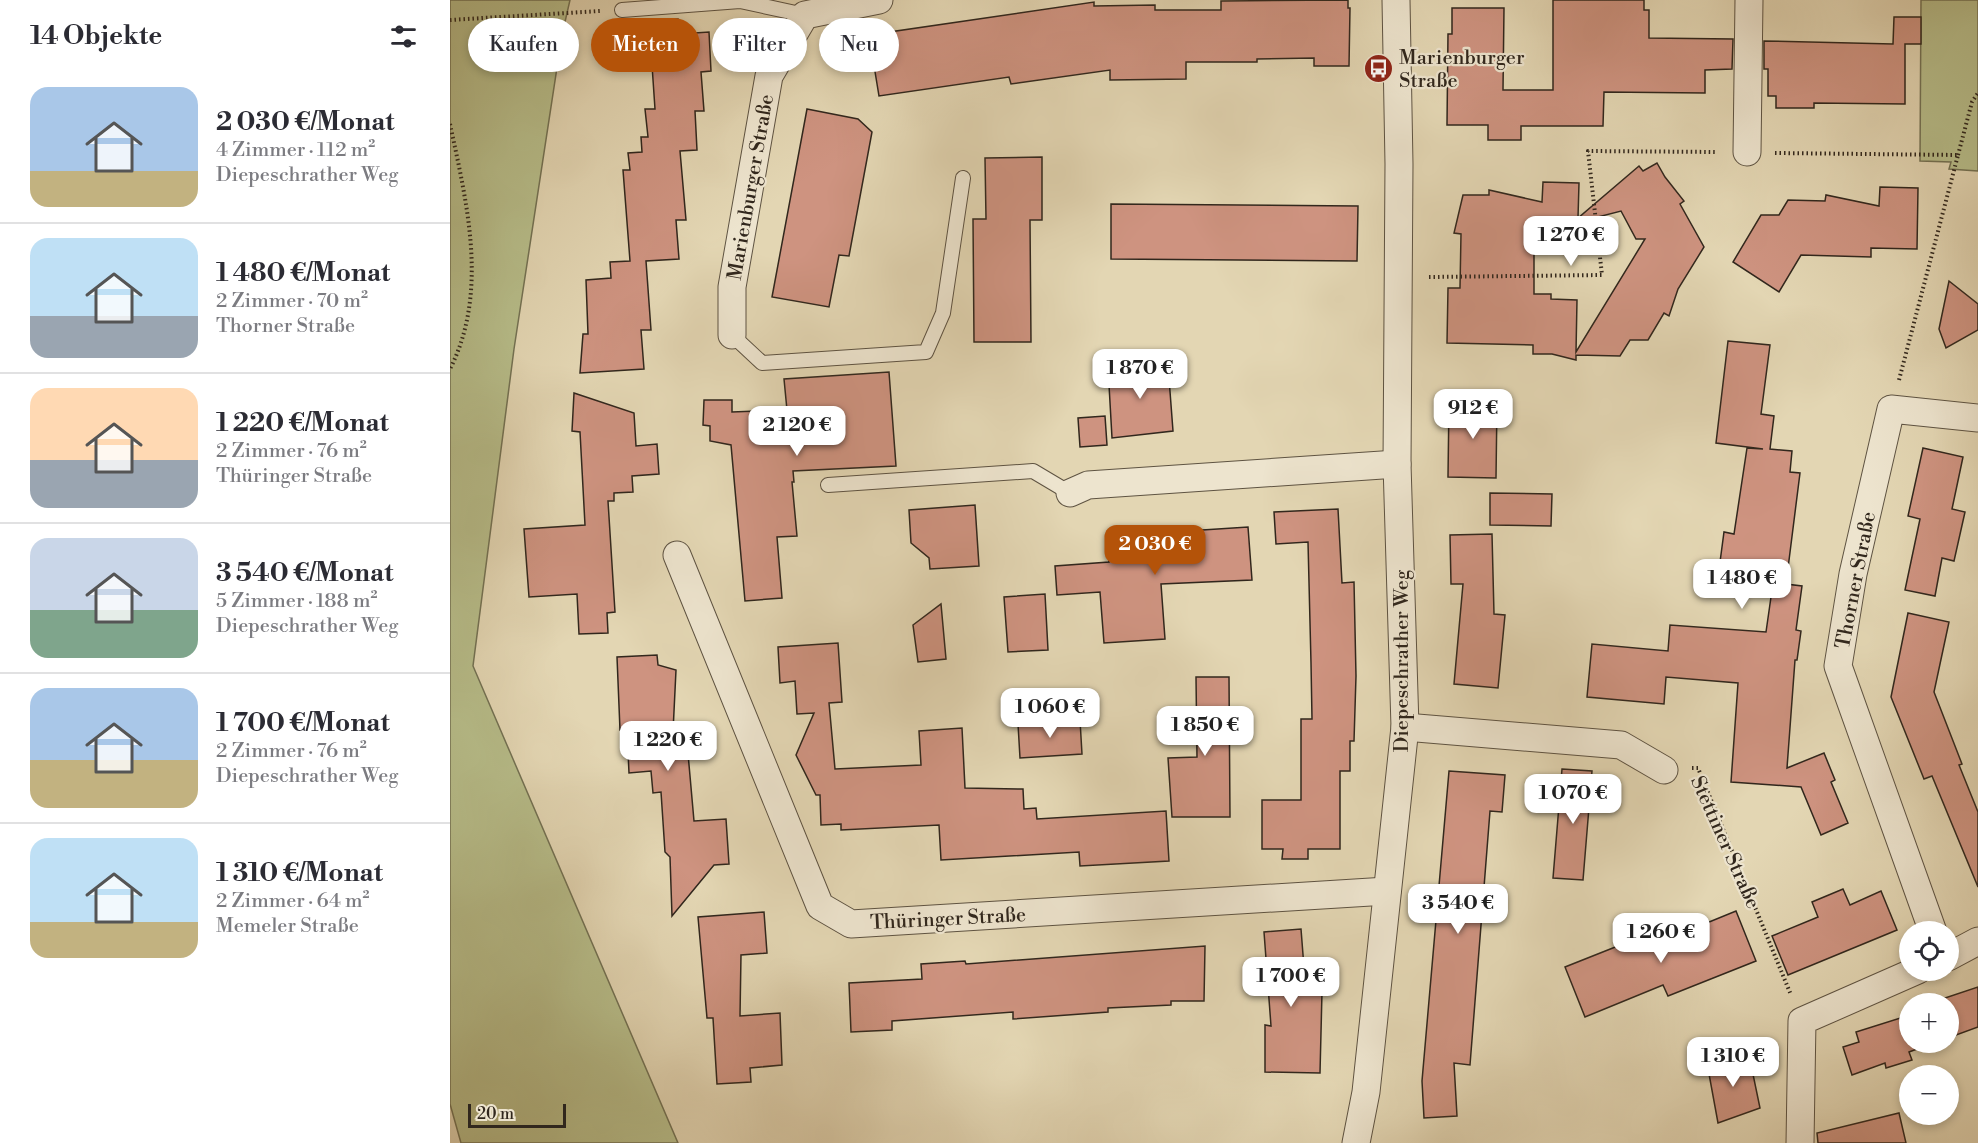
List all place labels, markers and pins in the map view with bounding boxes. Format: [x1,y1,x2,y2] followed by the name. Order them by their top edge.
[1399,46,1525,94] place label: Marienburger Straße
[1362,52,1394,84] bus stop icon: Marienburger Straße
[1516,216,1626,267] pin: 1 270 €
[1085,349,1195,400] pin: 1 870 €
[1431,389,1515,440] pin: 912 €
[742,406,852,457] pin: 2 120 €
[1100,525,1210,576] pin: 2 030 €
[1687,559,1797,610] pin: 1 480 €
[995,688,1105,739] pin: 1 060 €
[1150,706,1260,757] pin: 1 850 €
[613,721,723,772] pin: 1 220 €
[1518,774,1628,825] pin: 1 070 €
[1403,884,1513,935] pin: 3 540 €
[1606,913,1716,964] pin: 1 260 €
[1236,957,1346,1008] pin: 1 700 €
[1678,1037,1788,1088] pin: 1 310 €

